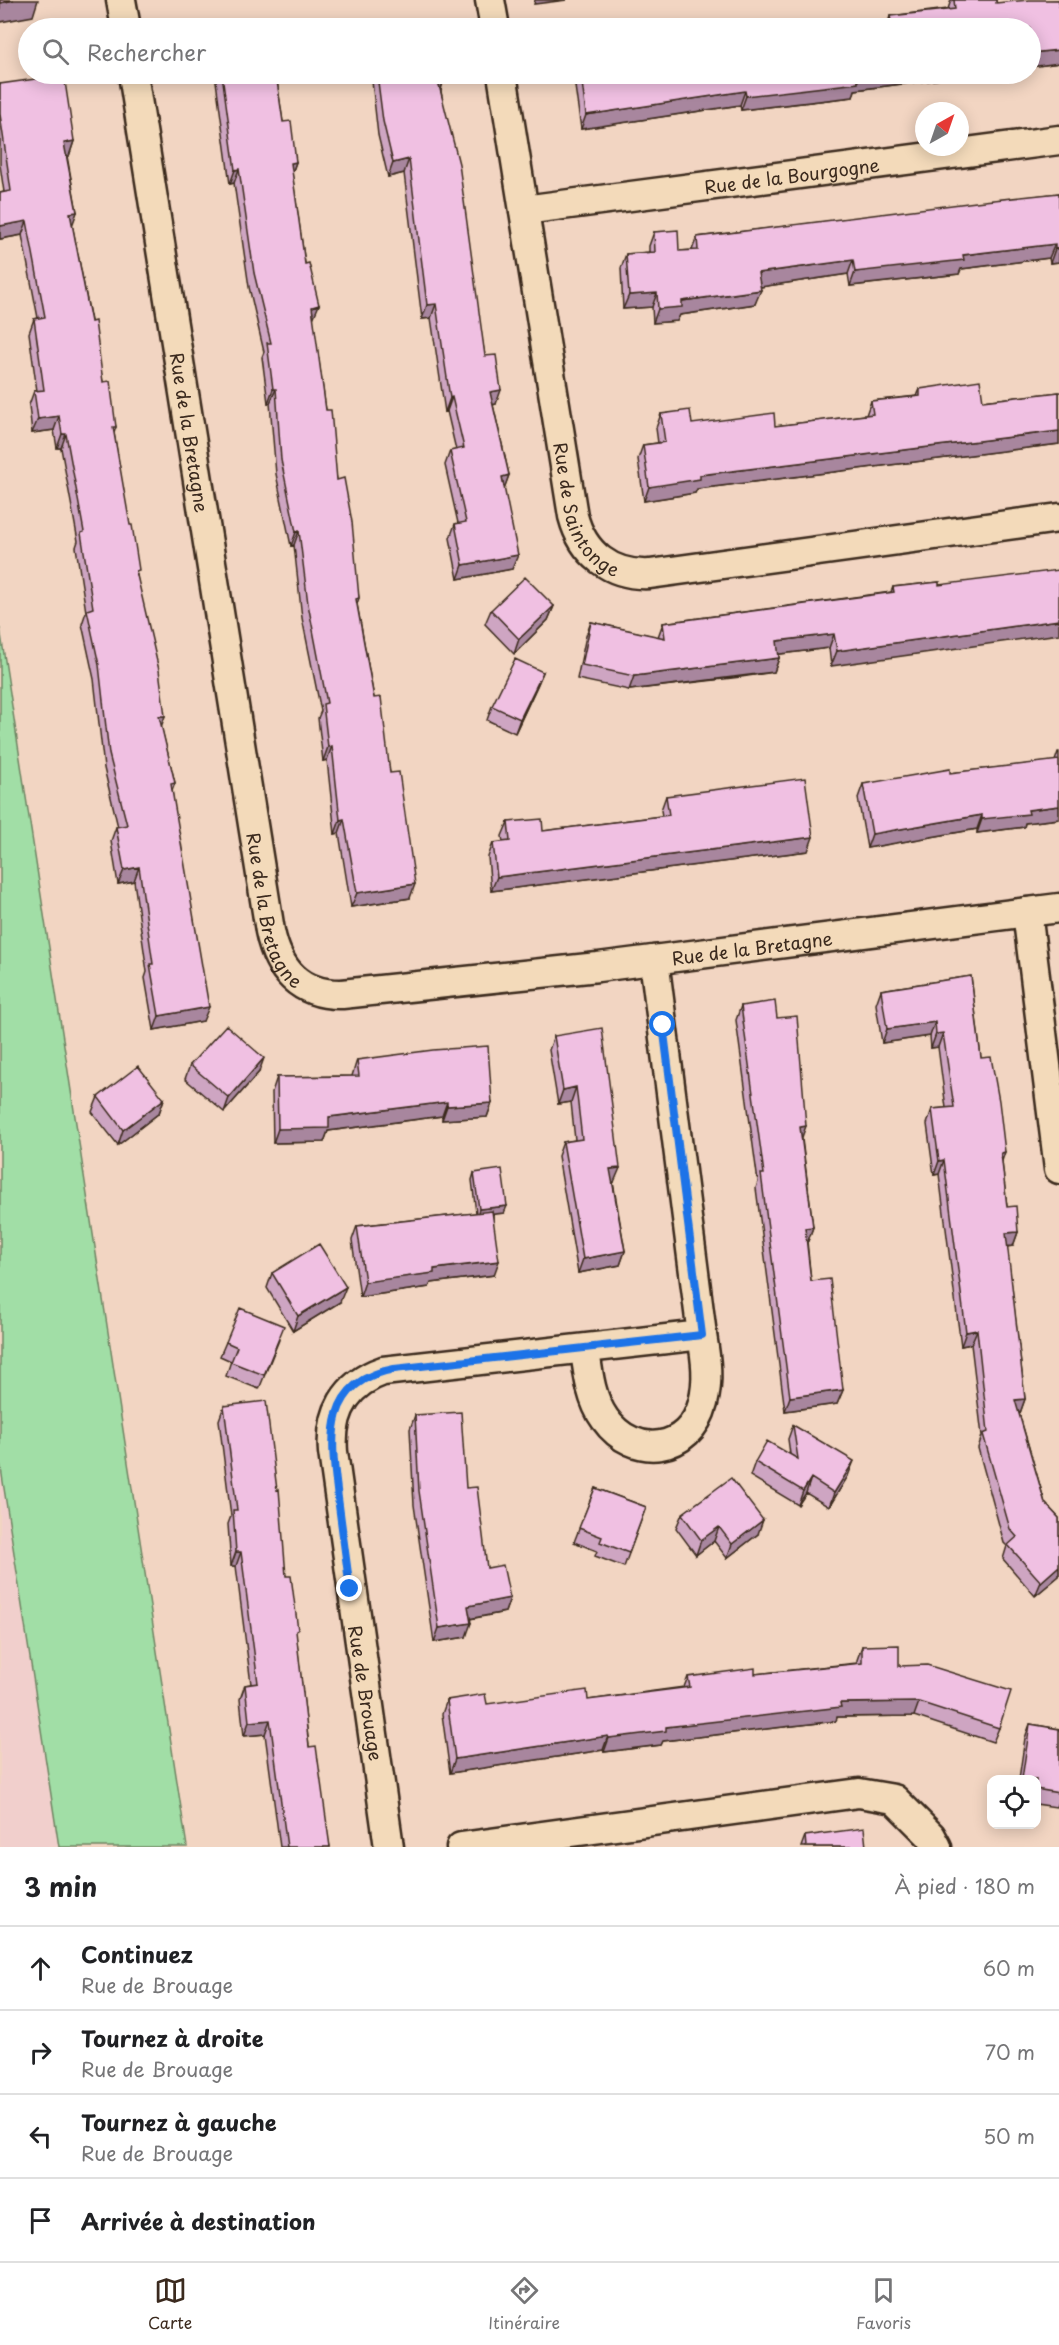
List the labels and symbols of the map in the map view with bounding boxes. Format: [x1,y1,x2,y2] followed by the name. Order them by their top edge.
[915,102,969,156] north arrow
[703,150,881,200] street label: Rue de la Bourgogne
[164,350,216,515] street label: Rue de la Bretagne
[548,440,624,582] street label: Rue de Saintonge
[241,830,309,994] street label: Rue de la Bretagne
[670,924,834,971] street label: Rue de la Bretagne
[649,1011,675,1037] route start
[336,1575,362,1601] route end
[342,1623,390,1763] street label: Rue de Brouage

